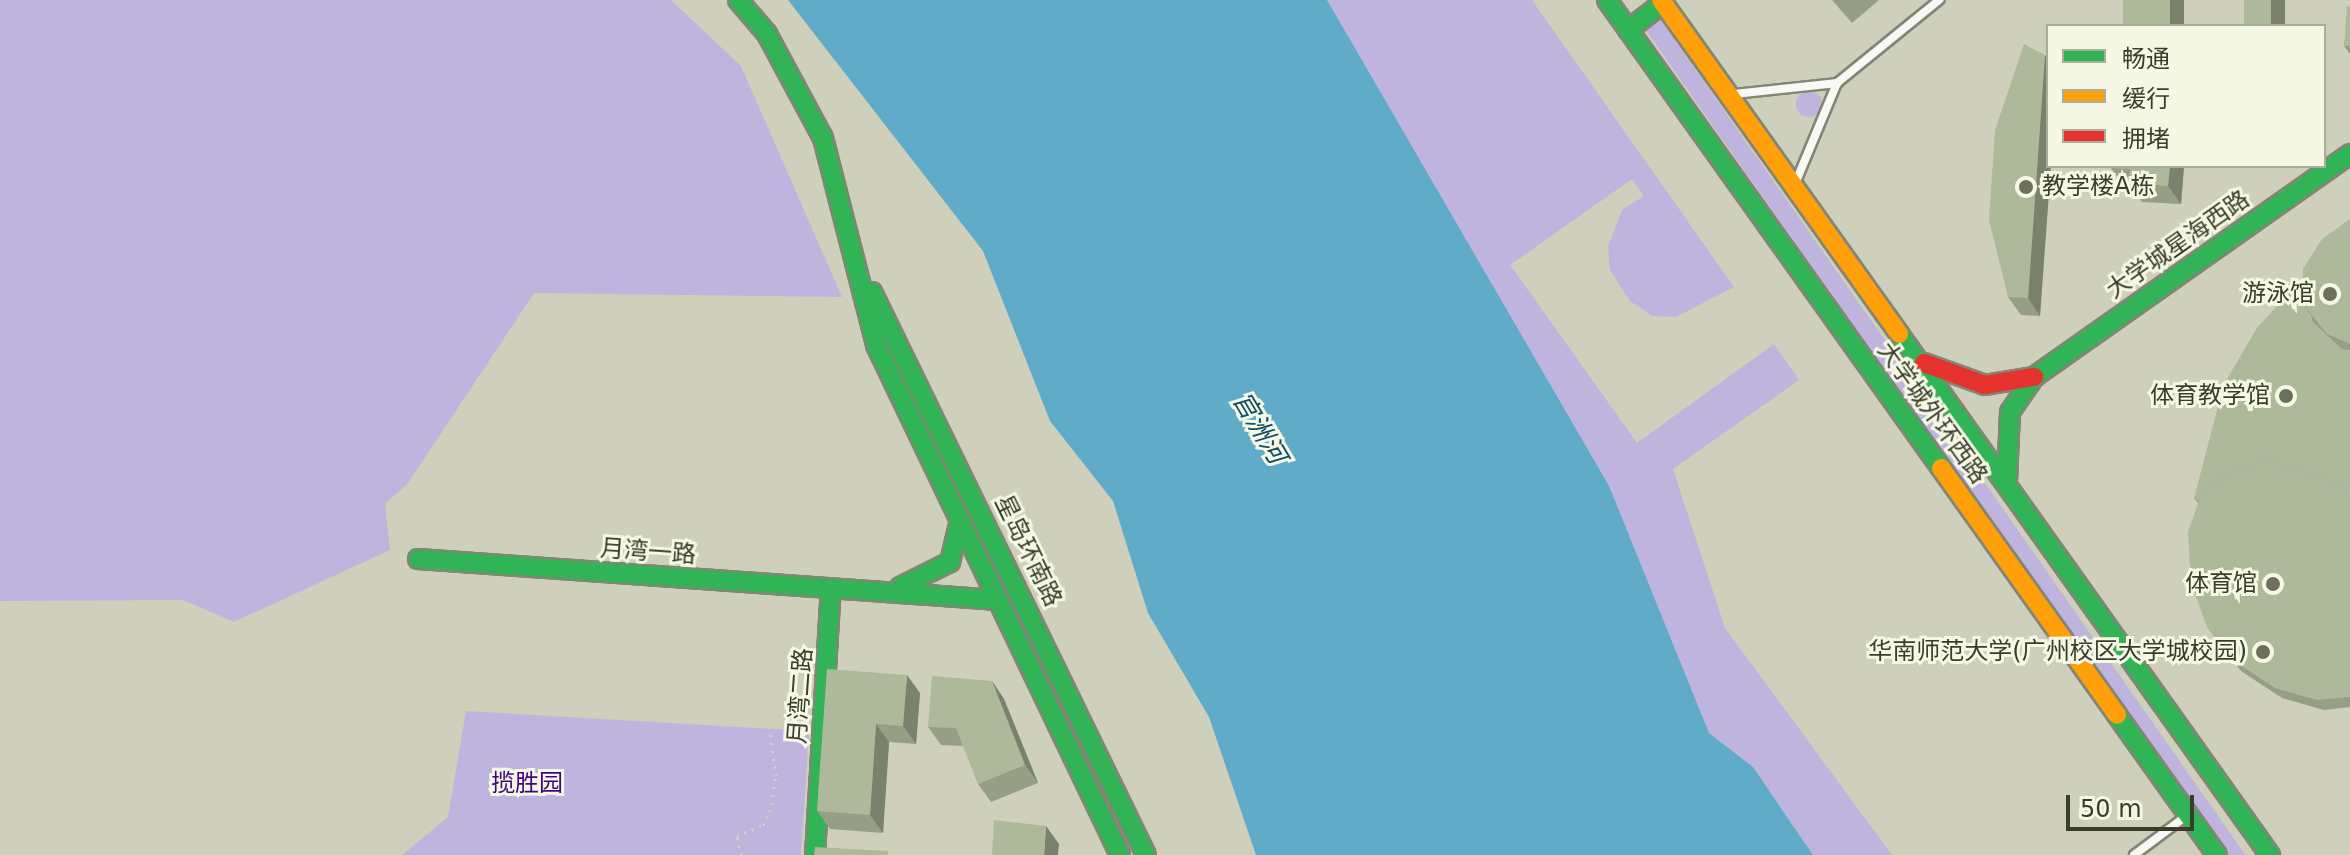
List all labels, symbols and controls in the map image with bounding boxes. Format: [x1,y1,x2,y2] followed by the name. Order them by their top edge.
[2046,24,2326,168] legend
[2122,45,2170,73] text: 畅通
[2122,85,2170,113] text: 缓行
[2122,125,2170,153] text: 拥堵
[2042,173,2154,201] place label: 教学楼A栋
[2017,178,2035,196] marker: 教学楼A栋
[2101,185,2255,305] street label: 大学城星海西路
[2242,280,2314,308] place label: 游泳馆
[2321,285,2339,303] marker: 游泳馆
[1871,337,1993,489] street label: 大学城外环西路
[2150,382,2270,410] place label: 体育教学馆
[1226,387,1292,469] water label: 官洲河
[2277,387,2295,405] marker: 体育教学馆
[989,491,1067,611] street label: 星岛环南路
[599,534,697,570] street label: 月湾一路
[2185,570,2257,598] place label: 体育馆
[2264,575,2282,593] marker: 体育馆
[1868,638,2247,666] place label: 华南师范大学(广州校区大学城校园)
[2254,643,2272,661] marker: 华南师范大学(广州校区大学城校园)
[783,647,819,745] street label: 月湾二路
[491,770,563,798] park label: 揽胜园
[2070,779,2198,829] scale bar
[2080,795,2142,823] text: 50 m

